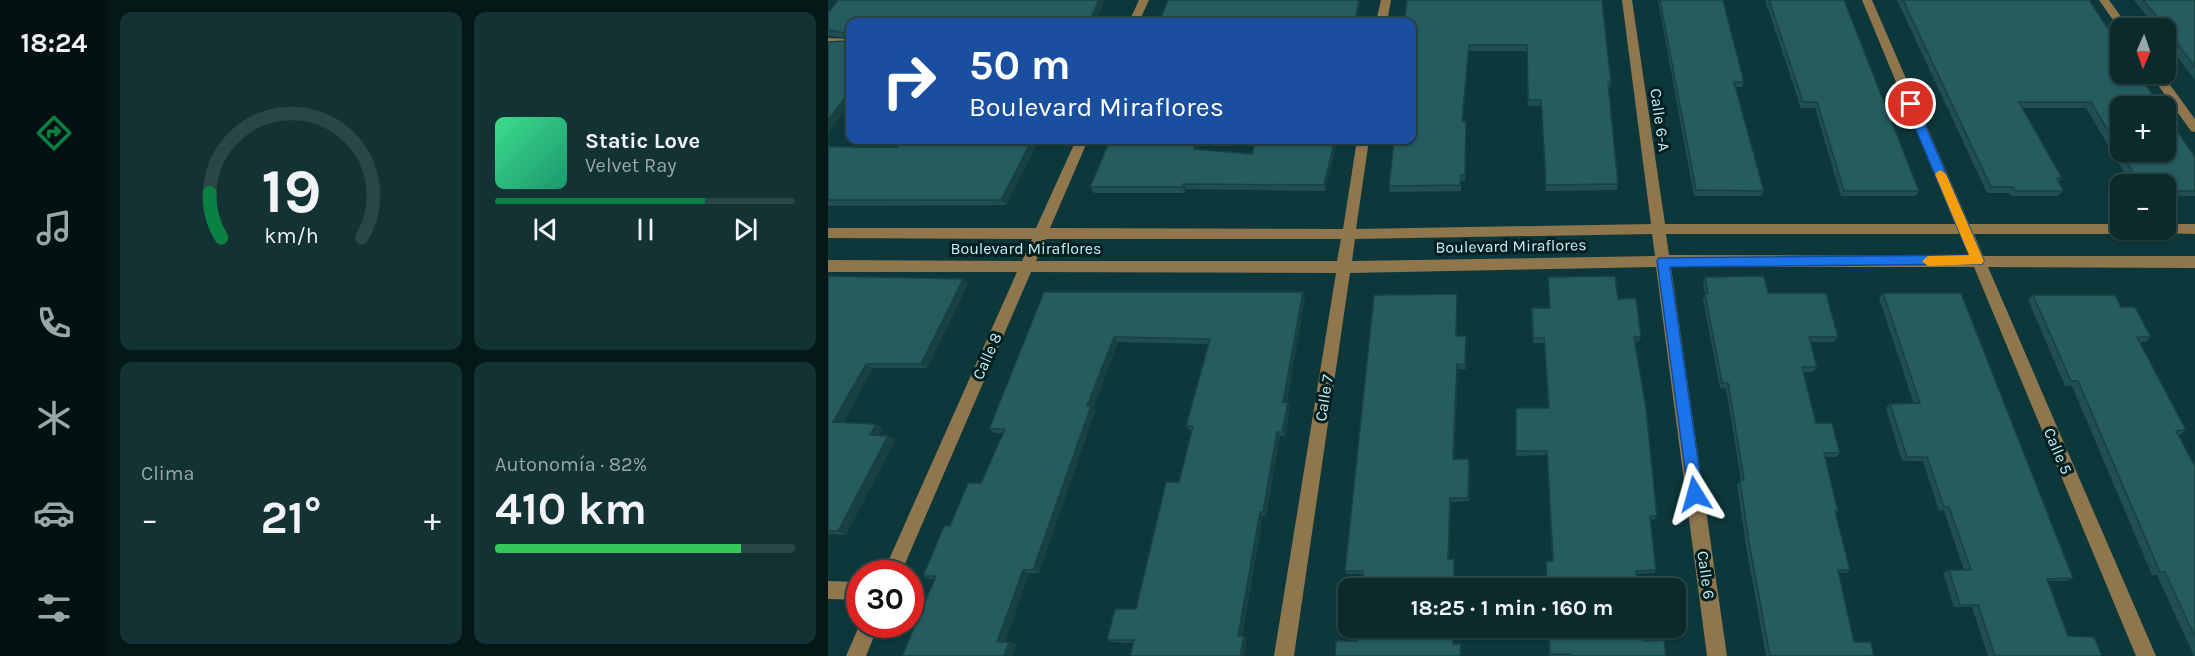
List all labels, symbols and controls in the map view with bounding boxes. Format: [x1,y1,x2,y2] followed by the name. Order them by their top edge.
[2110,18,2176,84] north arrow
[2110,18,2176,240] map controls
[21,27,87,59] text: 18:24
[969,40,1071,90] text: 50 m
[870,42,948,120] icon: right
[1885,78,1936,129] pin
[1646,87,1674,153] street label: Calle 6-A
[1894,87,1927,120] icon: arrive
[969,91,1224,123] text: Boulevard Miraflores
[2110,96,2176,162] button: +
[33,112,75,154] icon: directions
[585,128,700,154] text: Static Love
[585,154,677,177] text: Velvet Ray
[261,155,321,228] text: 19
[2110,174,2176,240] button: −
[33,207,75,249] icon: music
[529,213,562,246] icon: previous
[629,213,662,246] icon: pause
[729,213,762,246] icon: next
[264,224,318,249] text: km/h
[1435,235,1587,257] street label: Boulevard Miraflores
[950,239,1102,258] street label: Boulevard Miraflores
[33,302,75,344] icon: phone
[968,330,1006,382] street label: Calle 8
[1311,373,1337,423] street label: Calle 7
[33,397,75,439] icon: climate
[2040,425,2076,477] street label: Calle 5
[495,453,647,476] text: Autonomía · 82%
[141,462,195,485] text: Clima
[1663,462,1727,526] position arrow
[495,483,647,535] text: 410 km
[33,492,75,534] icon: car
[261,492,321,544] text: 21°
[141,500,158,538] text: −
[424,500,441,538] text: +
[1693,550,1719,600] street label: Calle 6
[846,560,924,638] speed limit sign: 30
[33,587,75,629] icon: filters
[1411,595,1613,621] text: 18:25 · 1 min · 160 m

